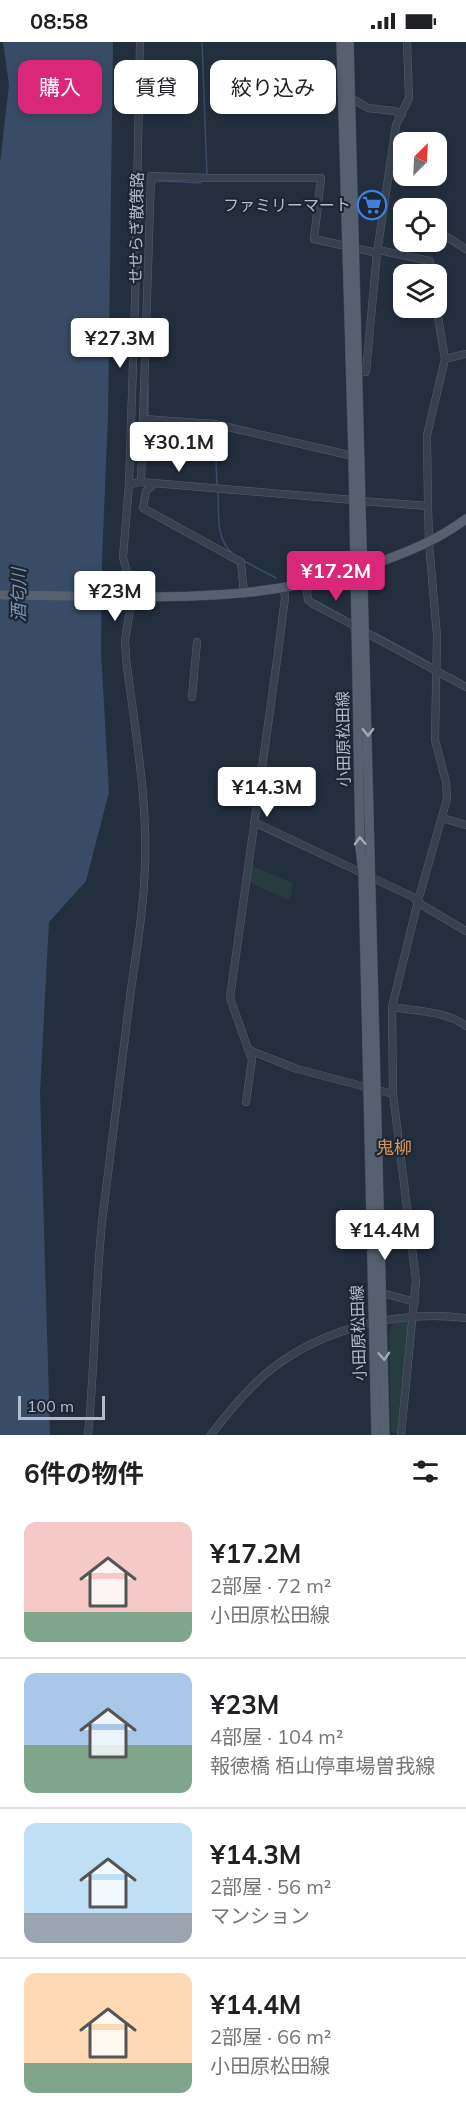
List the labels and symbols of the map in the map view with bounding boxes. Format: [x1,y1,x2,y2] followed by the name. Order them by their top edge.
[393,132,447,186] north arrow
[125,172,147,284] street label: せせらぎ散策路
[356,189,388,221] supermarket icon: ファミリーマート
[223,195,351,215] place label: ファミリーマート
[71,318,169,369] pin: ¥27.3M
[130,422,228,473] pin: ¥30.1M
[287,551,385,602] pin: ¥17.2M
[7,566,30,622] water label: 酒匂川
[79,571,151,622] pin: ¥23M
[332,691,354,787] street label: 小田原松田線
[361,728,374,737] one-way arrow
[218,767,316,818] pin: ¥14.3M
[354,836,367,845] one-way arrow
[376,1136,412,1159] district label: 鬼柳
[336,1210,434,1261] pin: ¥14.4M
[346,1285,370,1381] street label: 小田原松田線
[377,1352,390,1361] one-way arrow
[18,1393,105,1420] scale bar

